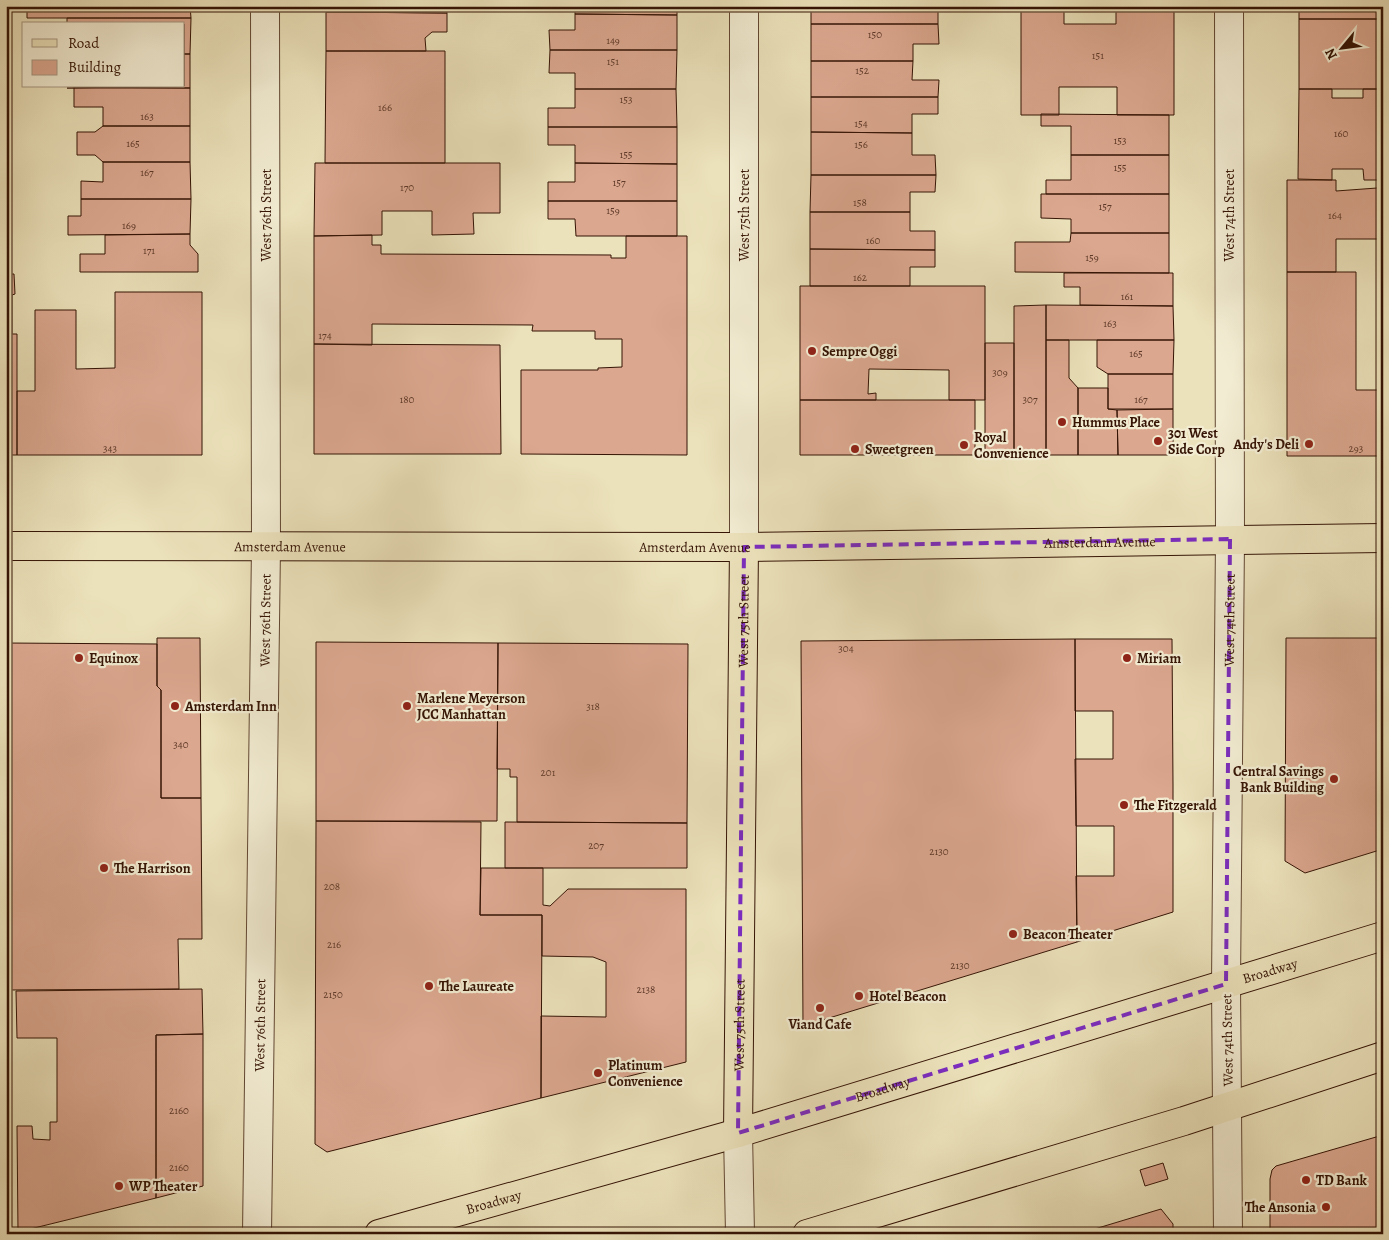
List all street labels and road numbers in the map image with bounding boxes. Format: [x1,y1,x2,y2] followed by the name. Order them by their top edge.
[257,168,276,262] street label: West 76th Street
[735,168,754,262] street label: West 75th Street
[1220,168,1239,262] street label: West 74th Street
[1043,532,1156,553] street label: Amsterdam Avenue
[233,537,346,556] street label: Amsterdam Avenue
[638,538,751,557] street label: Amsterdam Avenue
[255,573,276,668] street label: West 76th Street
[1220,573,1240,668] street label: West 74th Street
[734,574,754,668] street label: West 75th Street
[1240,953,1301,988] street label: Broadway
[250,978,270,1073] street label: West 76th Street
[730,978,750,1072] street label: West 75th Street
[1217,993,1238,1088] street label: West 74th Street
[853,1072,913,1107] street label: Broadway
[464,1185,524,1219] street label: Broadway

